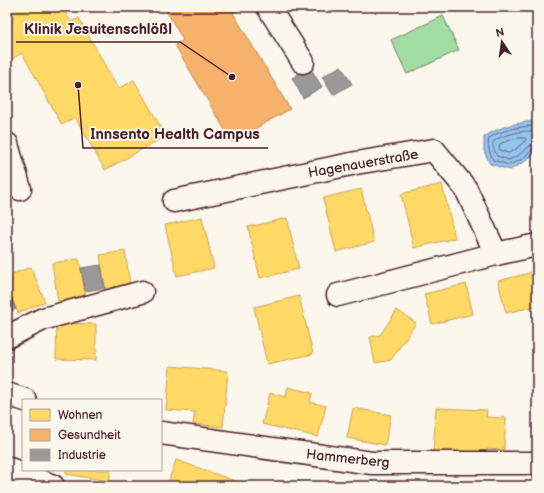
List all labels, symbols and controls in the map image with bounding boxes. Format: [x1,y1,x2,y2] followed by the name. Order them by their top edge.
[16,15,180,42] callout: Klinik Jesuitenschlößl
[24,20,172,39] text: Klinik Jesuitenschlößl
[482,22,522,62] north arrow
[494,25,505,40] text: N
[83,121,268,148] callout: Innsento Health Campus
[90,125,260,144] text: Innsento Health Campus
[307,145,420,182] street label: Hagenauerstraße
[22,399,162,471] legend
[58,408,103,423] text: Wohnen
[58,428,121,443] text: Gesundheit
[305,446,390,471] street label: Hammerberg
[58,448,106,463] text: Industrie

